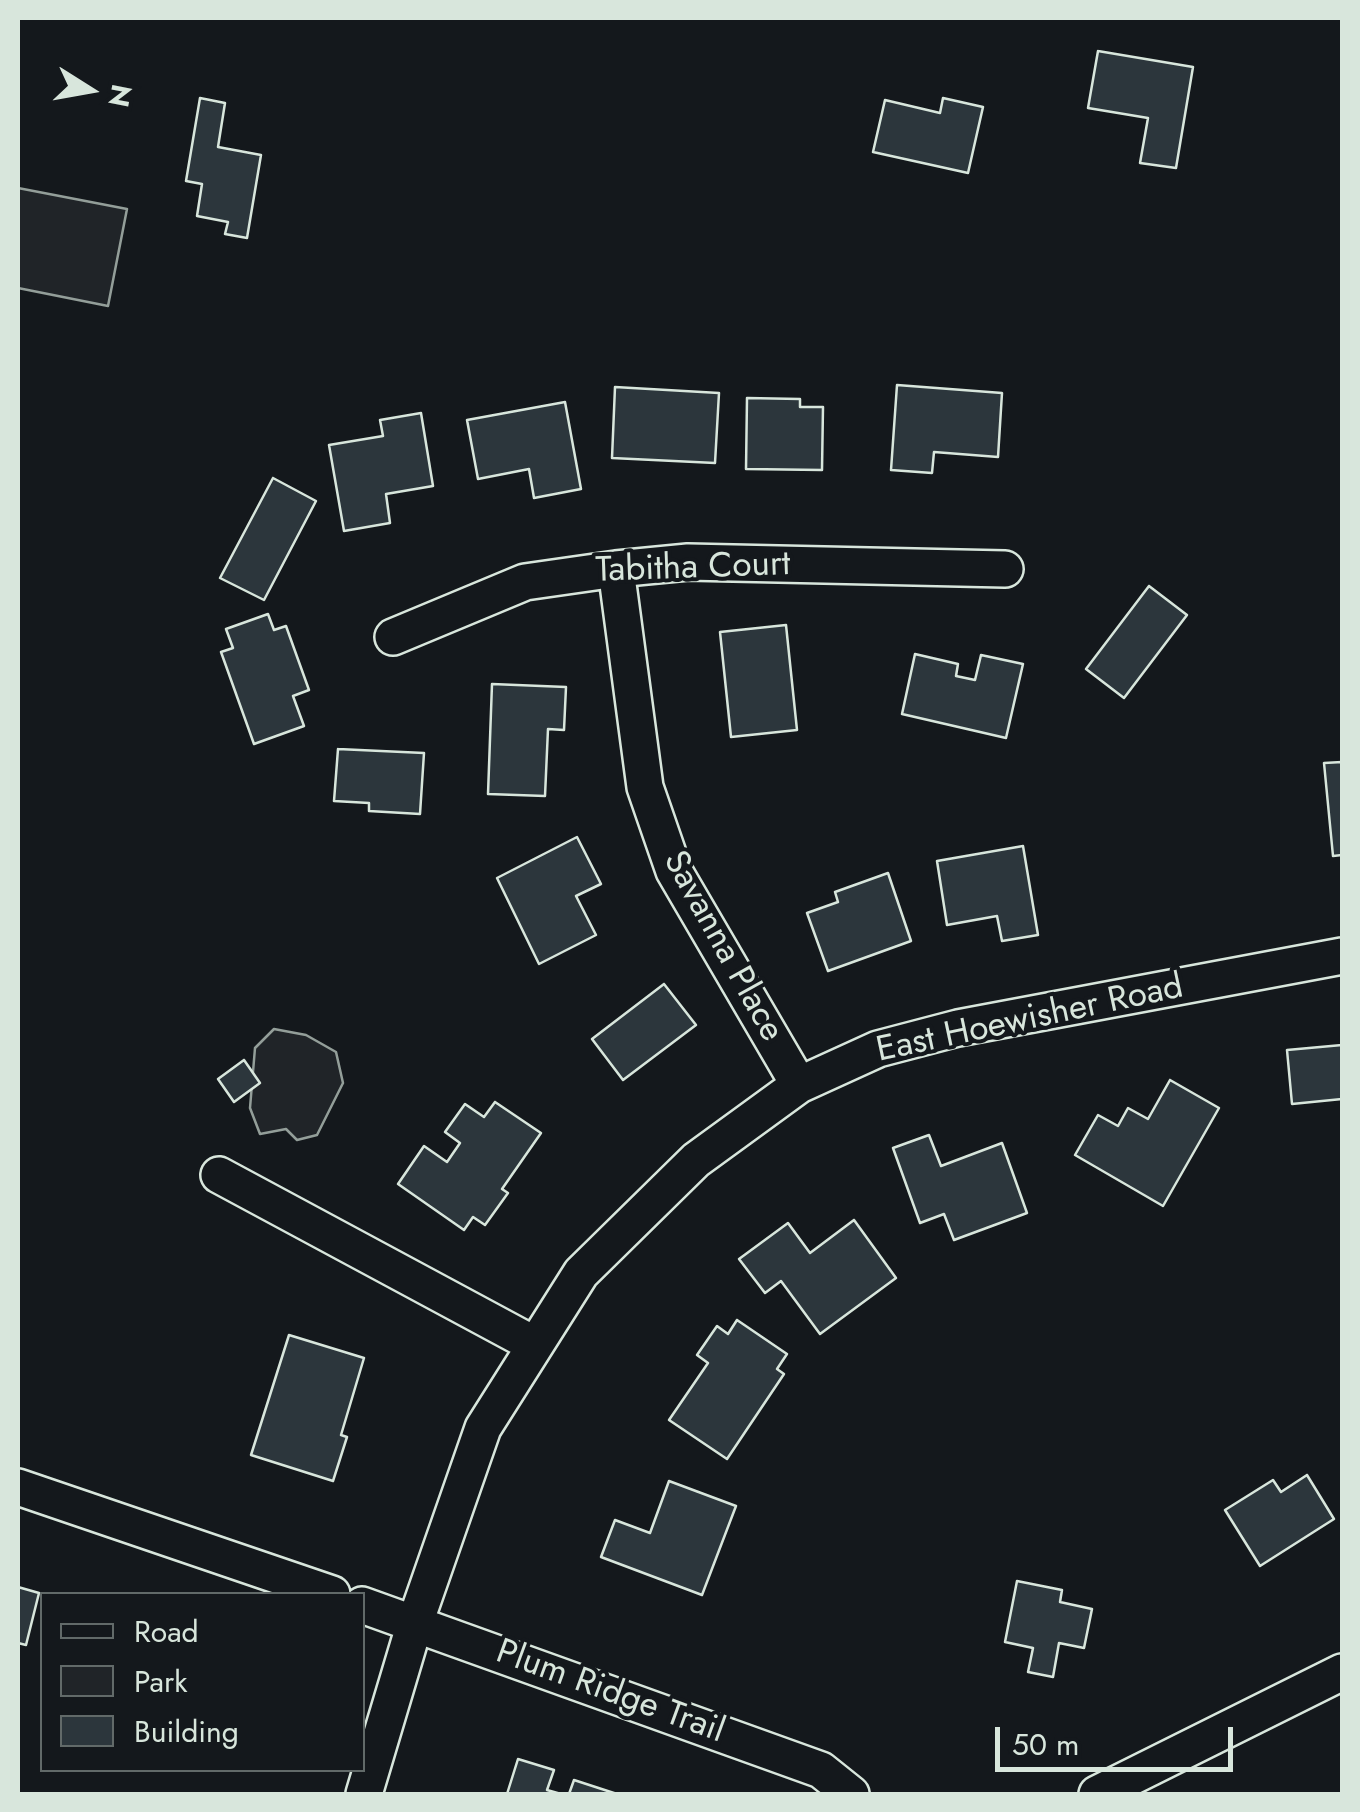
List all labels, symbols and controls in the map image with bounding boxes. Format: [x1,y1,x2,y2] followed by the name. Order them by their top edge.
[40,40,140,140] north arrow
[98,81,142,111] text: N
[595,545,791,593] street label: Tabitha Court
[652,845,792,1049] street label: Savanna Place
[873,967,1187,1073] street label: East Hoewisher Road
[40,1592,365,1772] legend
[134,1610,199,1653] text: Road
[490,1632,730,1754] street label: Plum Ridge Trail
[134,1660,187,1703] text: Park
[1000,1707,1238,1769] scale bar
[134,1710,239,1753] text: Building
[1012,1723,1079,1766] text: 50 m

